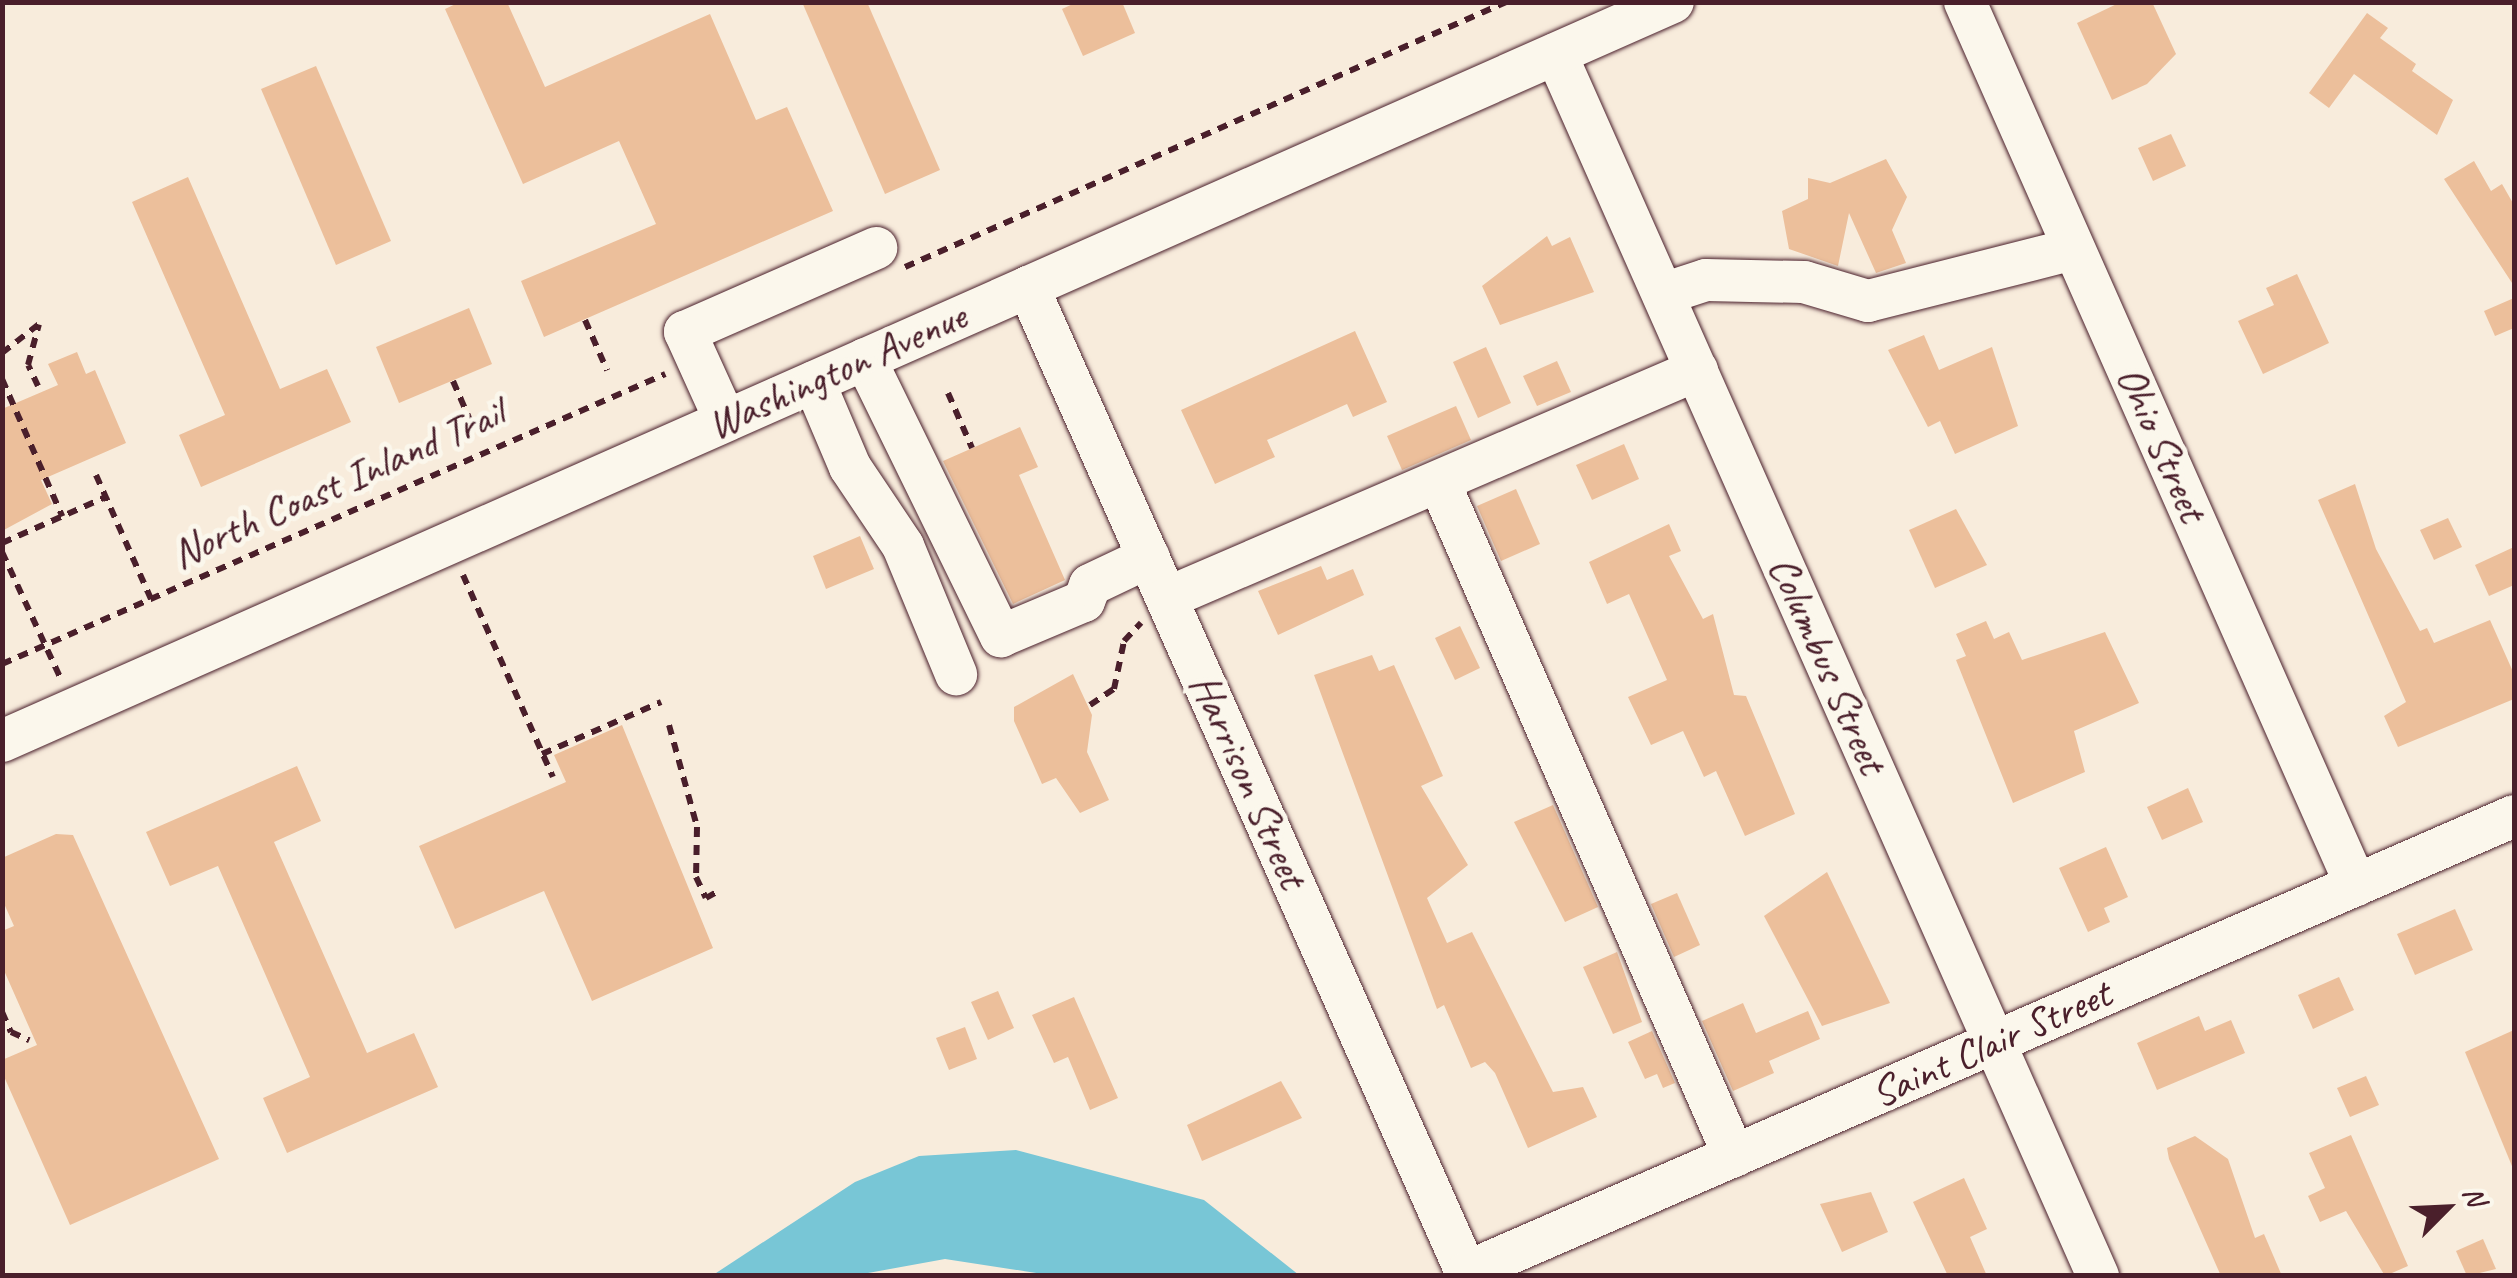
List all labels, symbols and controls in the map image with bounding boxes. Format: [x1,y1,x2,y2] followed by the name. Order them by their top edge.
[700,291,974,451] street label: Washington Avenue
[2104,358,2218,530] street label: Ohio Street
[164,388,512,580] street label: North Coast Inland Trail
[1757,548,1897,782] street label: Columbus Street
[1178,666,1318,896] street label: Harrison Street
[1862,968,2120,1120] street label: Saint Clair Street
[2397,1158,2497,1258] north arrow
[2455,1181,2494,1211] text: N

